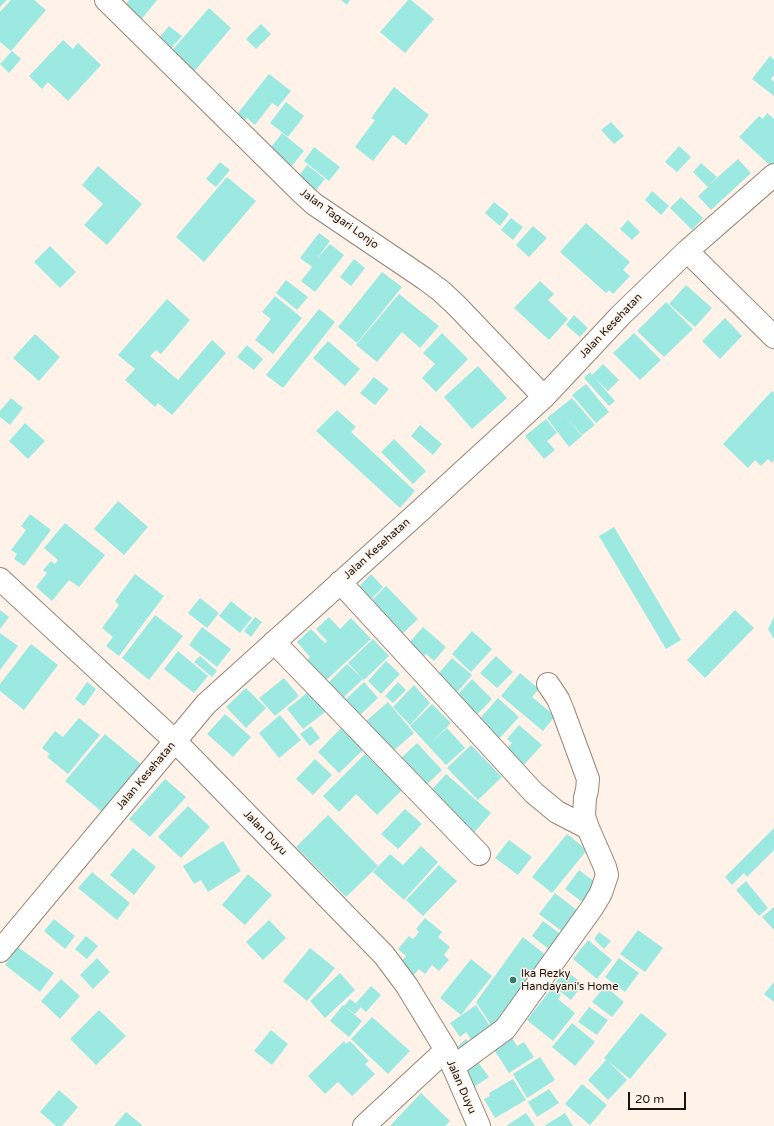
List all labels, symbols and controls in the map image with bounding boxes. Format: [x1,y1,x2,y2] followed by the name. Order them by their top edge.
[297,186,381,252] street label: Jalan Tagari Lonjo
[577,291,645,361] street label: Jalan Kesehatan
[341,516,413,582] street label: Jalan Kesehatan
[114,739,178,813] street label: Jalan Kesehatan
[240,808,290,858] street label: Jalan Duyu
[521,967,618,993] place label: Ika Rezky Handayani's Home
[508,975,518,985] marker: Ika Rezky Handayani's Home
[443,1058,479,1116] street label: Jalan Duyu
[630,1084,688,1110] scale bar
[635,1092,664,1106] text: 20 m

